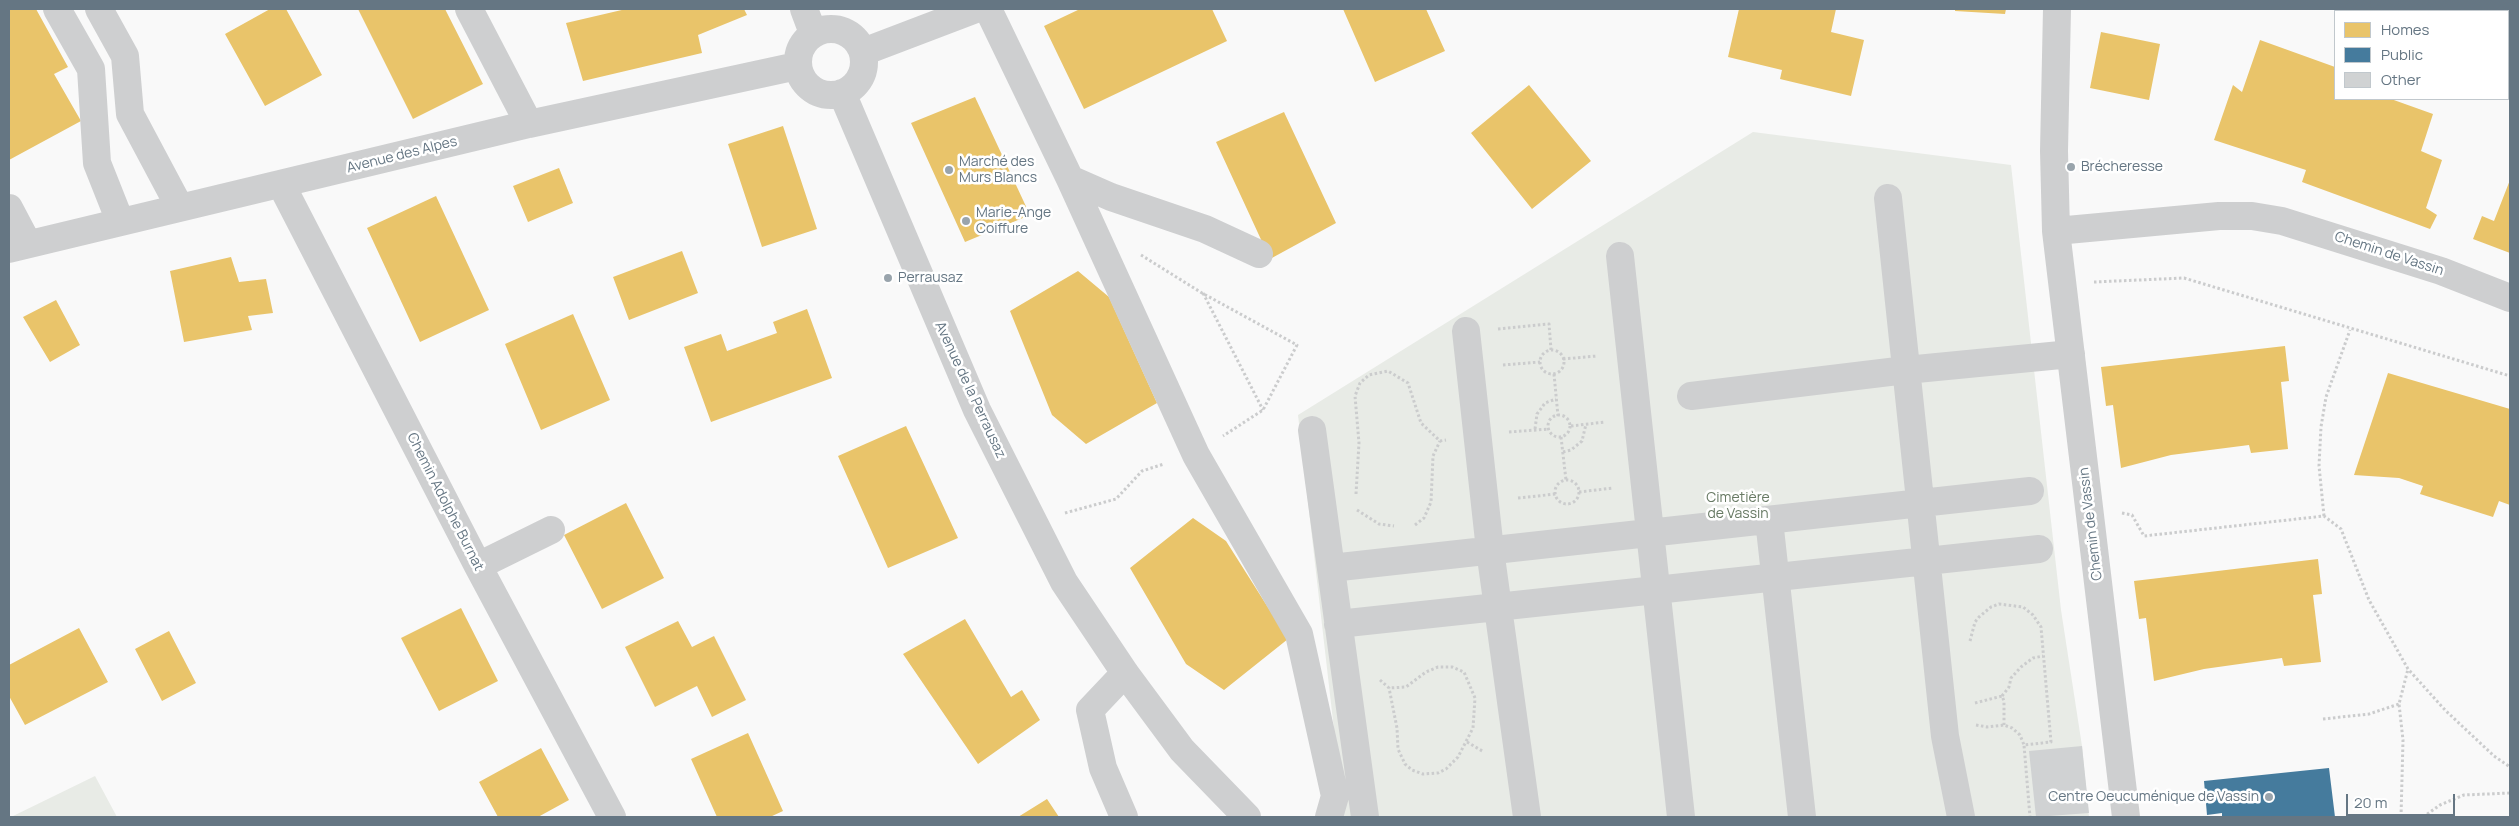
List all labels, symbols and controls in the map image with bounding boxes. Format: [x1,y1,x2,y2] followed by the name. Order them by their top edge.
[2334,10,2509,100] legend
[2381,19,2429,40] text: Homes
[2381,44,2423,65] text: Public
[2381,69,2421,90] text: Other
[345,133,459,177] street label: Avenue des Alpes
[959,154,1037,186] place label: Marché des Murs Blancs
[2081,159,2163,175] place label: Brécheresse
[2065,161,2077,173] marker: Brécheresse
[943,164,955,176] marker: Marché des Murs Blancs
[976,205,1051,238] place label: Marie-Ange Coiffure
[960,215,972,227] marker: Marie-Ange Coiffure
[2332,228,2446,280] street label: Chemin de Vassin
[898,270,963,286] place label: Perrausaz
[882,272,894,284] marker: Perrausaz
[931,319,1009,461] street label: Avenue de la Perrausaz
[403,430,487,574] street label: Chemin Adolphe Burnat
[2076,467,2106,581] street label: Chemin de Vassin
[1706,490,1770,522] park label: Cimetière de Vassin
[2349,784,2458,816] scale bar
[2048,789,2259,805] place label: Centre Oeucuménique de Vassin
[2263,791,2275,803] marker: Centre Oeucuménique de Vassin
[2354,792,2387,813] text: 20 m

